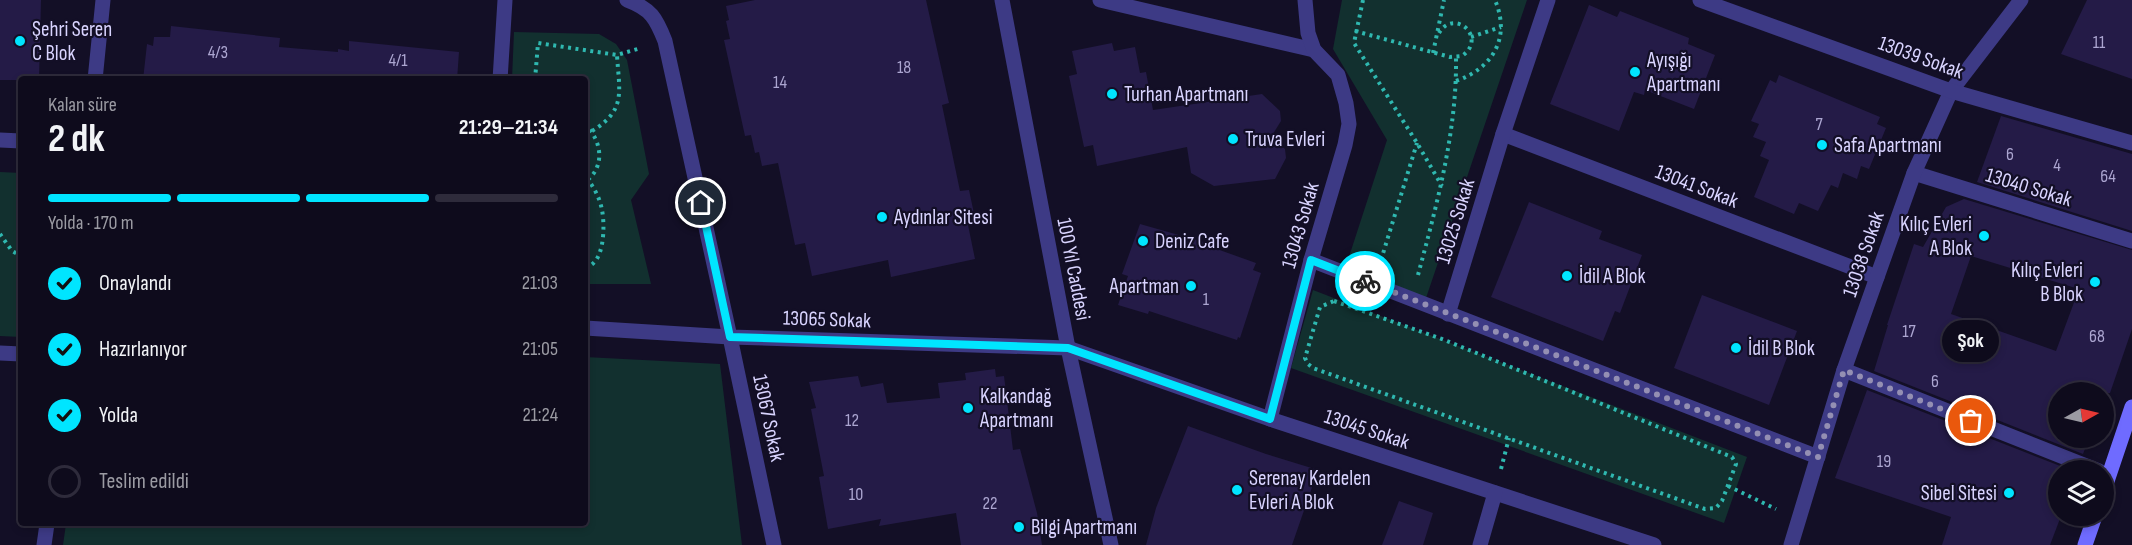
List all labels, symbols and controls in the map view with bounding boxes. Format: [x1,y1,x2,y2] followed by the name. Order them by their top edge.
[32,17,112,66] place label: Şehri Seren C Blok
[1875,31,1967,84] street label: 13039 Sokak
[2093,32,2106,53] house number: 11
[13,34,27,48] marker: Şehri Seren C Blok
[208,42,228,63] house number: 4/3
[1646,48,1720,97] place label: Ayışığı Apartmanı
[388,50,408,71] house number: 4/1
[897,57,911,78] house number: 18
[1628,65,1642,79] marker: Ayışığı Apartmanı
[773,72,787,93] house number: 14
[1124,82,1249,107] place label: Turhan Apartmanı
[1105,87,1119,101] marker: Turhan Apartmanı
[48,93,117,117] text: Kalan süre
[459,114,558,141] text: 21:29–21:34
[1815,114,1823,135] house number: 7
[48,116,105,163] text: 2 dk
[1245,127,1325,152] place label: Truva Evleri
[1226,132,1240,146] marker: Truva Evleri
[1834,133,1942,158] place label: Safa Apartmanı
[1815,138,1829,152] marker: Safa Apartmanı
[2006,144,2014,165] house number: 6
[2053,155,2061,176] house number: 4
[1652,159,1742,214] street label: 13041 Sokak
[1983,163,2075,212] street label: 13040 Sokak
[2100,166,2116,187] house number: 64
[1431,176,1480,267] street label: 13025 Sokak
[675,177,726,228] pin
[1276,179,1325,271] street label: 13043 Sokak
[684,186,717,219] icon: home
[893,205,993,230] place label: Aydınlar Sitesi
[1837,208,1890,300] street label: 13038 Sokak
[875,210,889,224] marker: Aydınlar Sitesi
[48,211,134,235] text: Yolda · 170 m
[1900,212,1972,261] place label: Kılıç Evleri A Blok
[1051,216,1096,322] street label: 100 Yıl Caddesi
[1155,229,1230,254] place label: Deniz Cafe
[1977,229,1991,243] marker: Kılıç Evleri A Blok
[1136,234,1150,248] marker: Deniz Cafe
[1335,251,1395,311] courier
[2011,258,2083,307] place label: Kılıç Evleri B Blok
[1579,264,1645,289] place label: İdil A Blok
[1349,265,1382,298] icon: bike
[48,267,81,300] icon: check
[1560,269,1574,283] marker: İdil A Blok
[99,270,171,297] text: Onaylandı
[522,271,558,295] text: 21:03
[1109,274,1179,299] place label: Apartman
[2088,275,2102,289] marker: Kılıç Evleri B Blok
[1184,279,1198,293] marker: Apartman
[1203,289,1210,310] house number: 1
[782,305,872,334] street label: 13065 Sokak
[1942,319,2000,361] callout: Şok
[1902,321,1917,342] house number: 17
[2089,326,2105,347] house number: 68
[1957,329,1984,353] text: Şok
[48,333,81,366] icon: check
[99,336,187,363] text: Hazırlanıyor
[1748,336,1815,361] place label: İdil B Blok
[522,337,558,361] text: 21:05
[1729,341,1743,355] marker: İdil B Blok
[1931,371,1939,392] house number: 6
[747,372,790,464] street label: 13067 Sokak
[2048,382,2114,448] north arrow
[2048,382,2114,526] map controls
[979,384,1053,433] place label: Kalkandağ Apartmanı
[1945,395,1996,446] pin
[48,399,81,432] icon: check
[961,401,975,415] marker: Kalkandağ Apartmanı
[99,402,138,429] text: Yolda
[522,403,558,427] text: 21:24
[1321,404,1413,455] street label: 13045 Sokak
[1954,404,1987,437] icon: bag
[845,410,859,431] house number: 12
[1877,451,1891,472] house number: 19
[2048,460,2114,526] button: layers
[1249,466,1371,515] place label: Serenay Kardelen Evleri A Blok
[99,468,189,495] text: Teslim edildi
[1921,481,1997,506] place label: Sibel Sitesi
[1230,483,1244,497] marker: Serenay Kardelen Evleri A Blok
[849,484,863,505] house number: 10
[2002,486,2016,500] marker: Sibel Sitesi
[983,493,997,514] house number: 22
[1031,515,1137,540] place label: Bilgi Apartmanı
[1012,520,1026,534] marker: Bilgi Apartmanı

